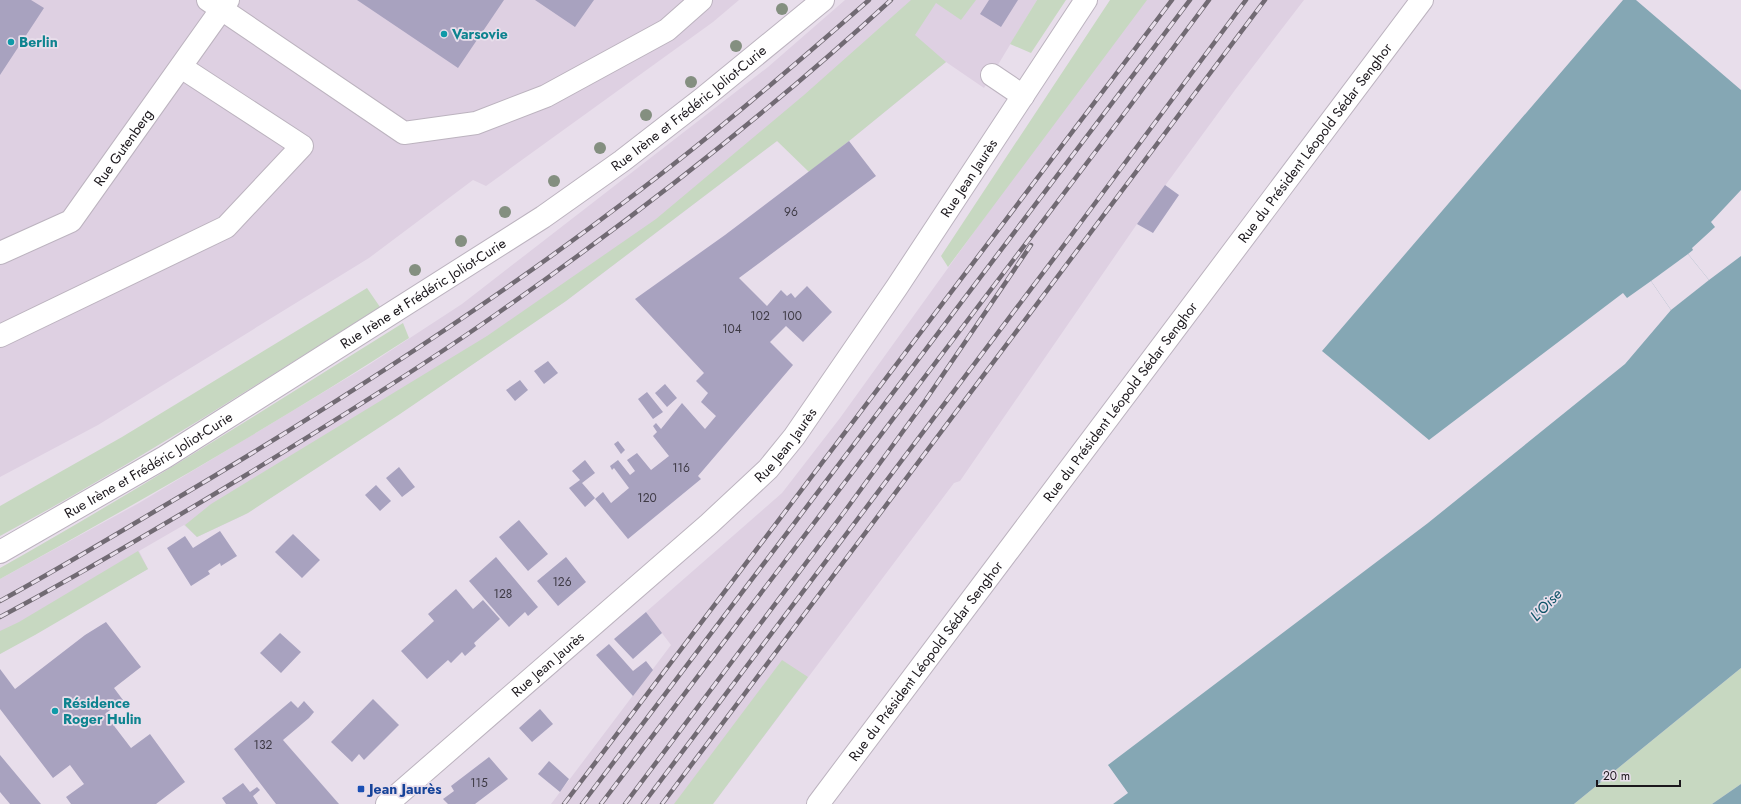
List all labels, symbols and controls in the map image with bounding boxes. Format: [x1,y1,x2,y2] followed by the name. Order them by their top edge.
[451,24,508,44] place label: Varsovie
[439,29,449,39] marker: Varsovie
[19,32,58,52] place label: Berlin
[6,37,16,47] marker: Berlin
[1233,38,1397,247] street label: Rue du Président Léopold Sédar Senghor
[607,40,771,176] street label: Rue Irène et Frédéric Joliot-Curie
[89,105,158,190] street label: Rue Gutenberg
[936,135,1002,221] street label: Rue Jean Jaurès
[784,203,798,221] house number: 96
[336,233,510,353] street label: Rue Irène et Frédéric Joliot-Curie
[1038,297,1202,506] street label: Rue du Président Léopold Sédar Senghor
[750,307,770,325] house number: 102
[782,307,802,325] house number: 100
[722,320,742,338] house number: 104
[750,403,821,487] street label: Rue Jean Jaurès
[60,407,236,523] street label: Rue Irène et Frédéric Joliot-Curie
[672,459,690,477] house number: 116
[637,489,657,507] house number: 120
[844,556,1007,765] street label: Rue du Président Léopold Sédar Senghor
[552,573,572,591] house number: 126
[1525,583,1567,626] water label: L'Oise
[494,585,512,603] house number: 128
[507,627,589,701] street label: Rue Jean Jaurès
[63,693,142,729] place label: Résidence Roger Hulin
[50,706,60,716] marker: Résidence Roger Hulin
[254,736,273,754] house number: 132
[1597,762,1680,788] scale bar
[1603,767,1630,785] text: 20 m
[470,774,488,792] house number: 115
[366,779,442,799] place label: Jean Jaurès
[356,784,366,794] marker: Jean Jaurès

